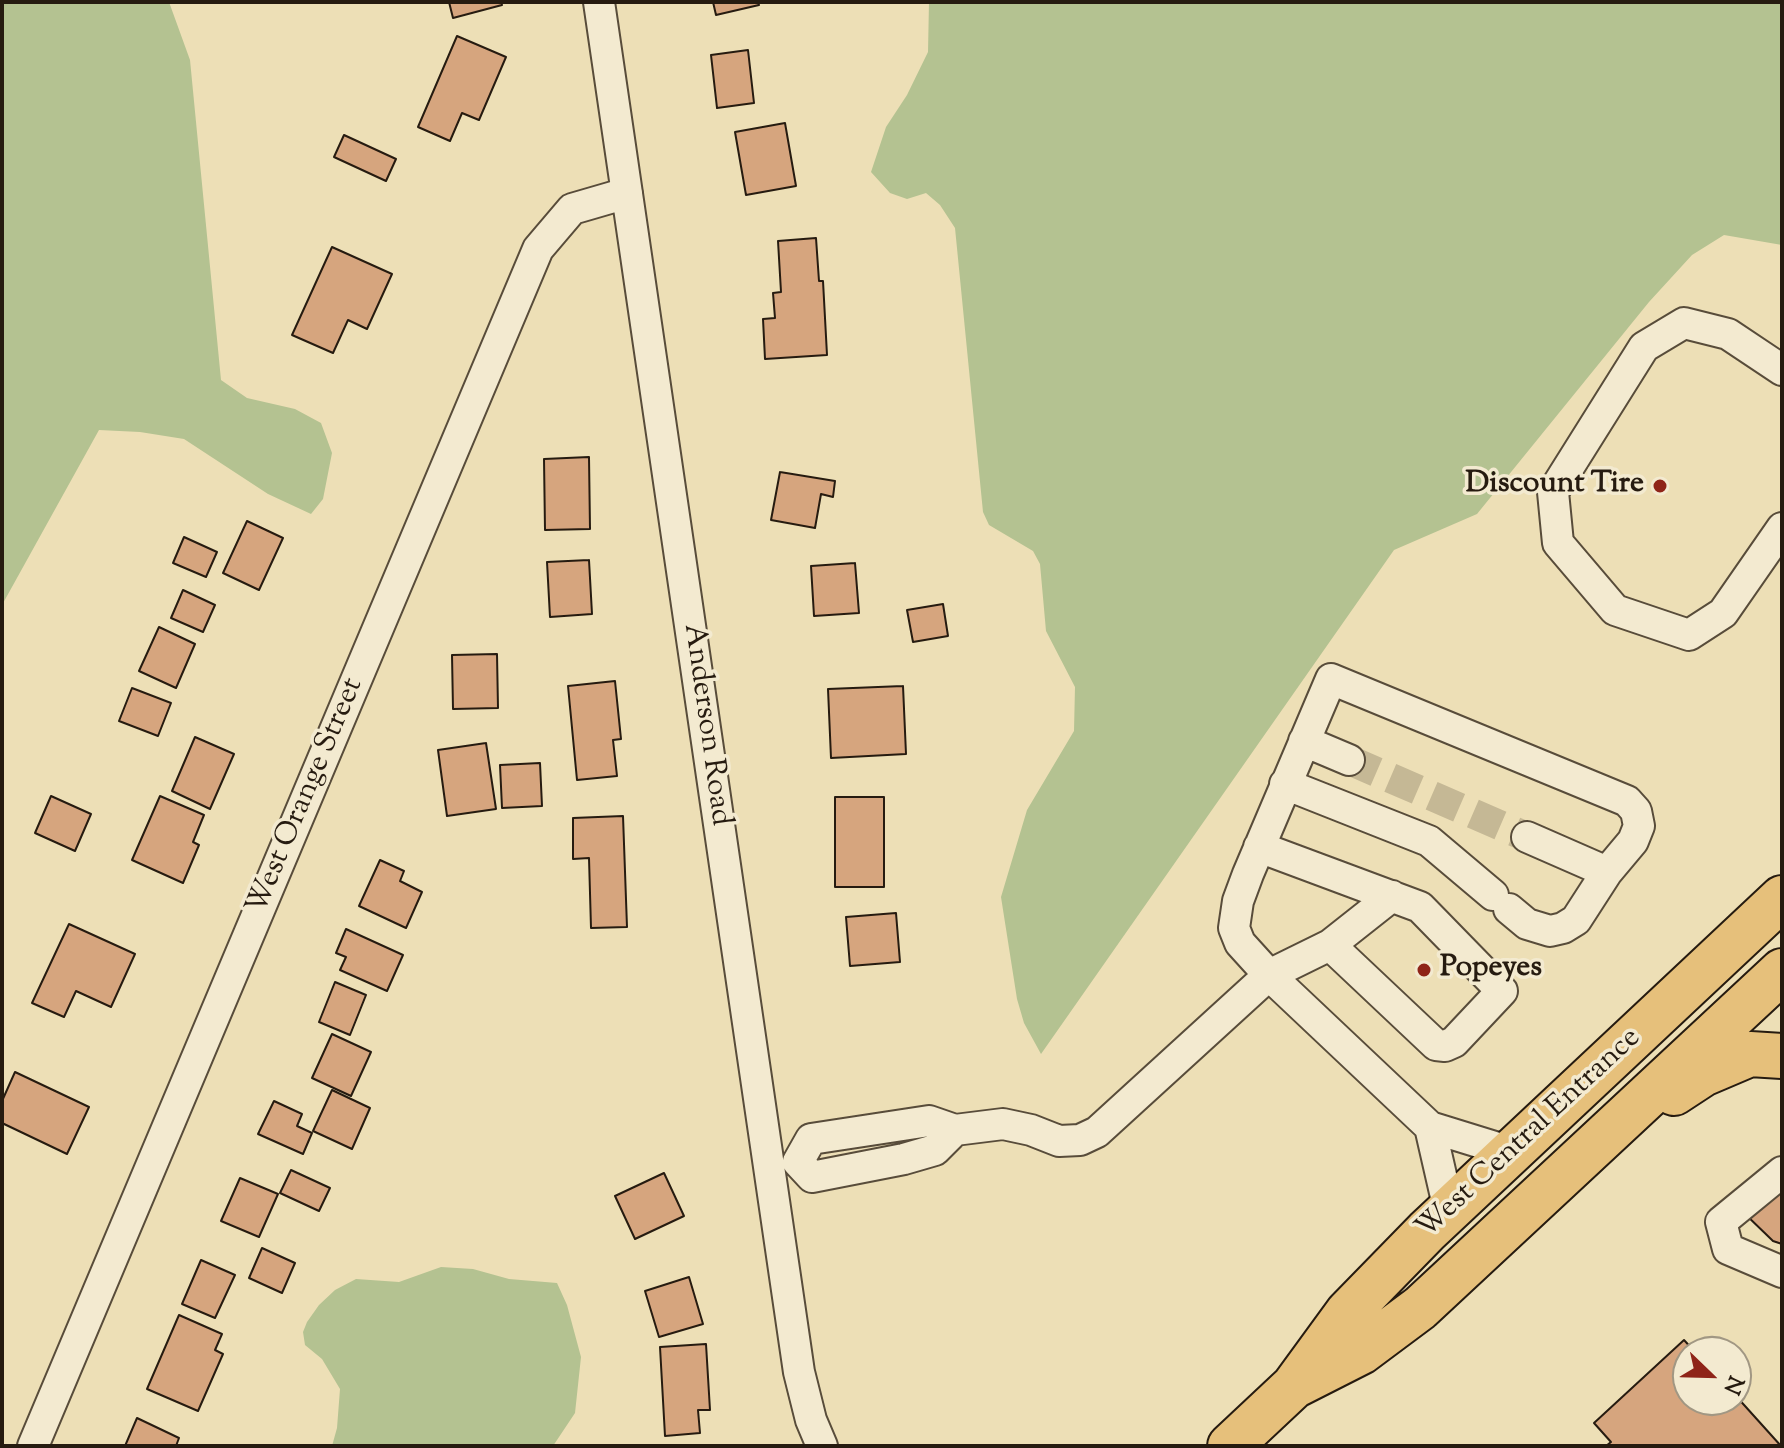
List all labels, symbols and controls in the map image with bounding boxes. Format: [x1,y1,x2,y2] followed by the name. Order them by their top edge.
[1465,468,1644,504] place label: Discount Tire
[1651,477,1669,495] marker: Discount Tire
[673,622,737,828] street label: Anderson Road
[241,673,373,921] street label: West Orange Street
[1440,952,1542,988] place label: Popeyes
[1415,961,1433,979] marker: Popeyes
[1410,1022,1650,1248] street label: West Central Entrance
[1672,1336,1752,1416] north arrow
[1714,1370,1750,1399] text: N

